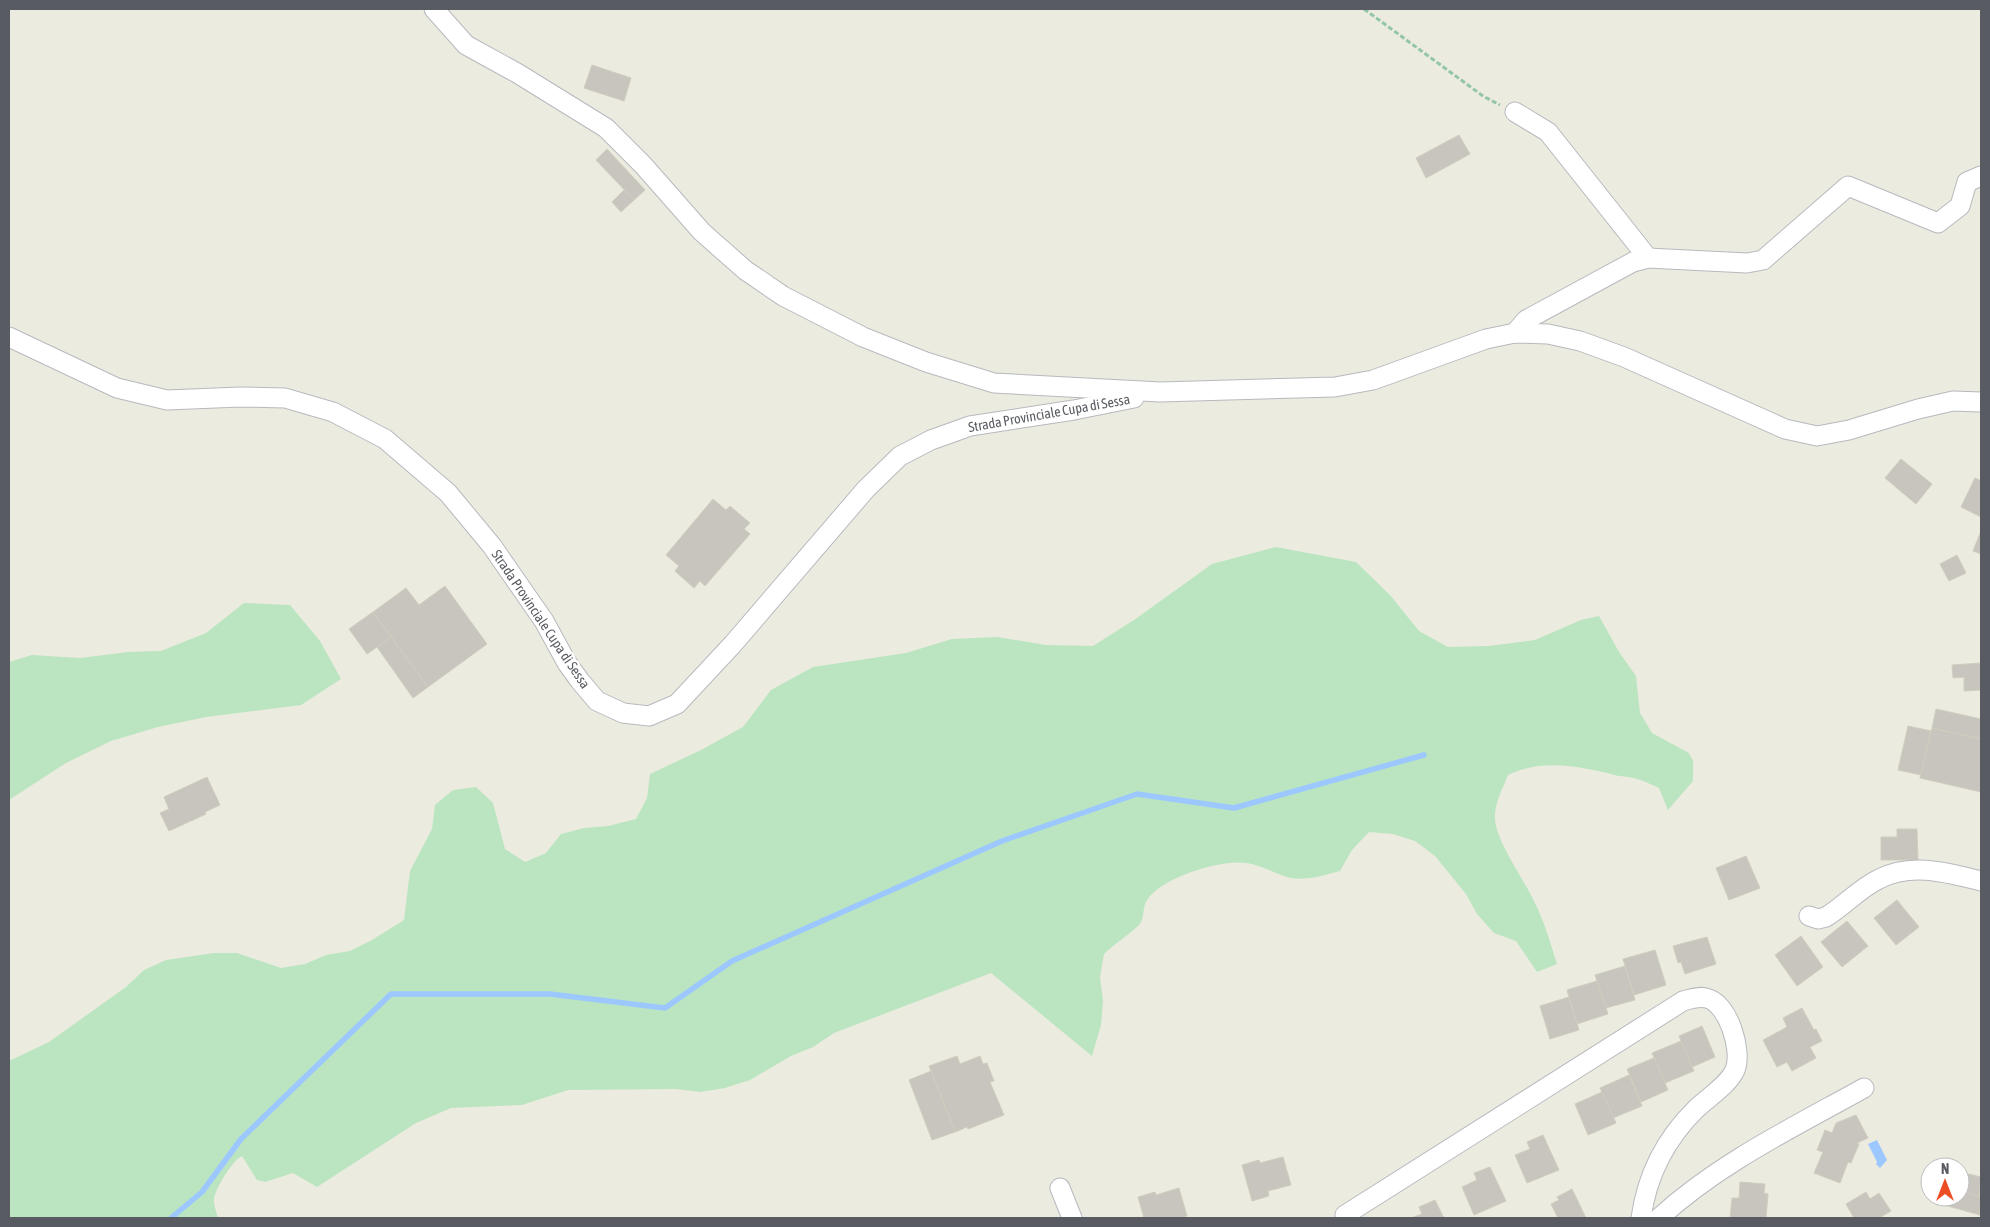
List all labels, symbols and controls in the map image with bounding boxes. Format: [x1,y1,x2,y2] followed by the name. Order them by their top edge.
[967,391,1131,435] street label: Strada Provinciale Cupa di Sessa
[489,547,593,691] street label: Strada Provinciale Cupa di Sessa
[1920,1157,1970,1207] north arrow
[1941,1161,1949,1177] text: N

